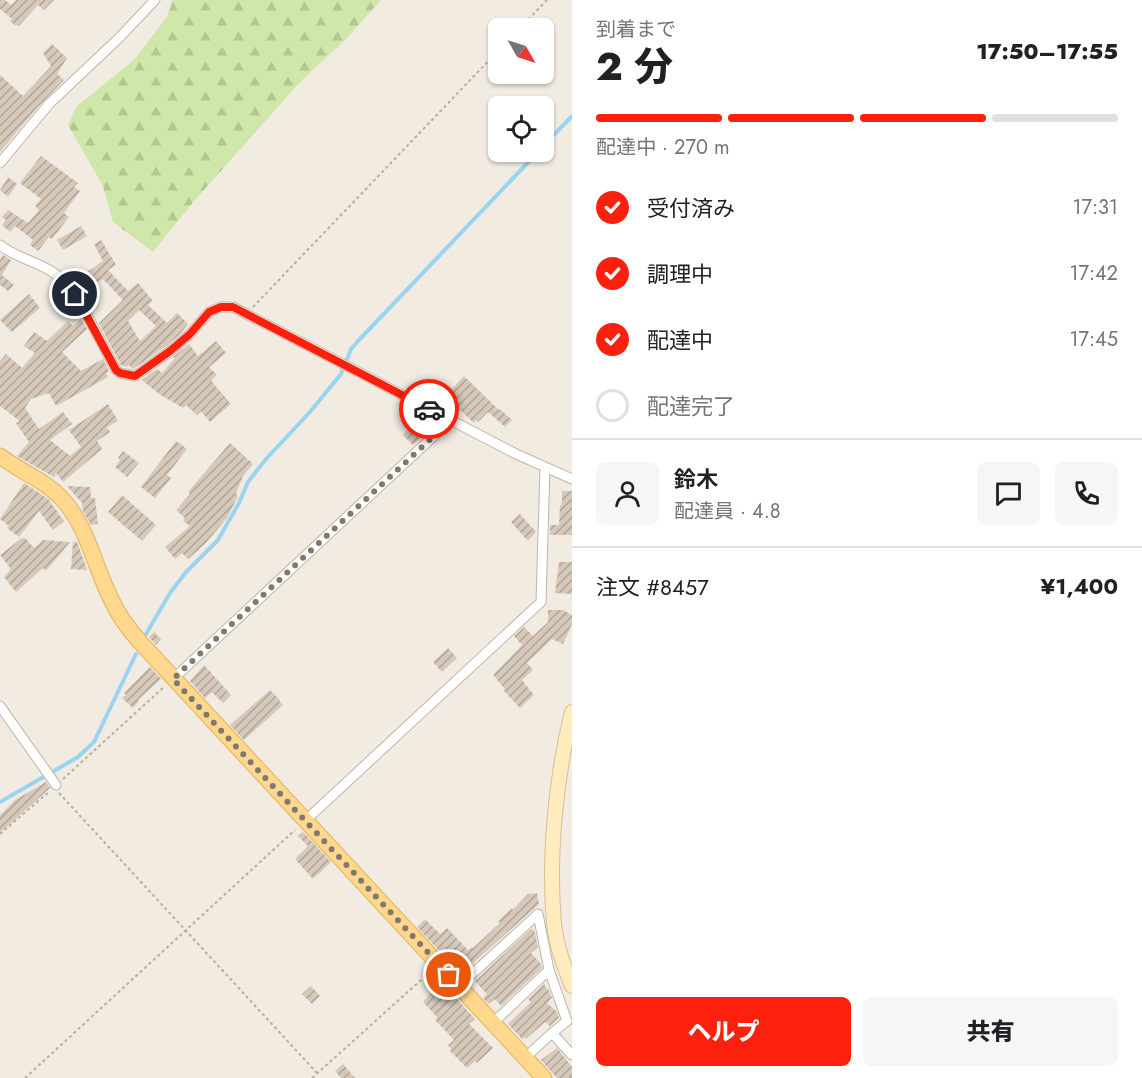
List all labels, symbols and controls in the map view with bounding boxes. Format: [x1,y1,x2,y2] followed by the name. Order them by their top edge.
[596,15,676,44] text: 到着まで
[488,18,554,84] north arrow
[488,18,554,162] map controls
[976,35,1118,67] text: 17:50–17:55
[596,38,673,95] text: 2 分
[488,96,554,162] button: locate
[596,133,729,162] text: 配達中 · 270 m
[596,191,629,224] icon: check
[647,192,735,224] text: 受付済み
[1073,193,1118,222] text: 17:31
[596,257,629,290] icon: check
[647,258,713,290] text: 調理中
[1069,259,1118,288] text: 17:42
[49,268,100,319] pin
[58,277,91,310] icon: home
[596,323,629,356] icon: check
[647,324,713,356] text: 配達中
[1070,325,1118,354] text: 17:45
[399,379,459,439] courier
[647,390,735,422] text: 配達完了
[413,393,446,426] icon: car
[596,462,659,525] button: person
[977,462,1040,525] button: chat
[1055,462,1118,525] button: phone
[674,463,718,495] text: 鈴木
[674,497,781,526] text: 配達員 · 4.8
[1040,570,1118,602] text: ¥1,400
[596,571,709,603] text: 注文 #8457
[423,949,474,1000] pin
[432,958,465,991] icon: bag
[596,997,851,1066] button: ヘルプ
[863,997,1118,1066] button: 共有

